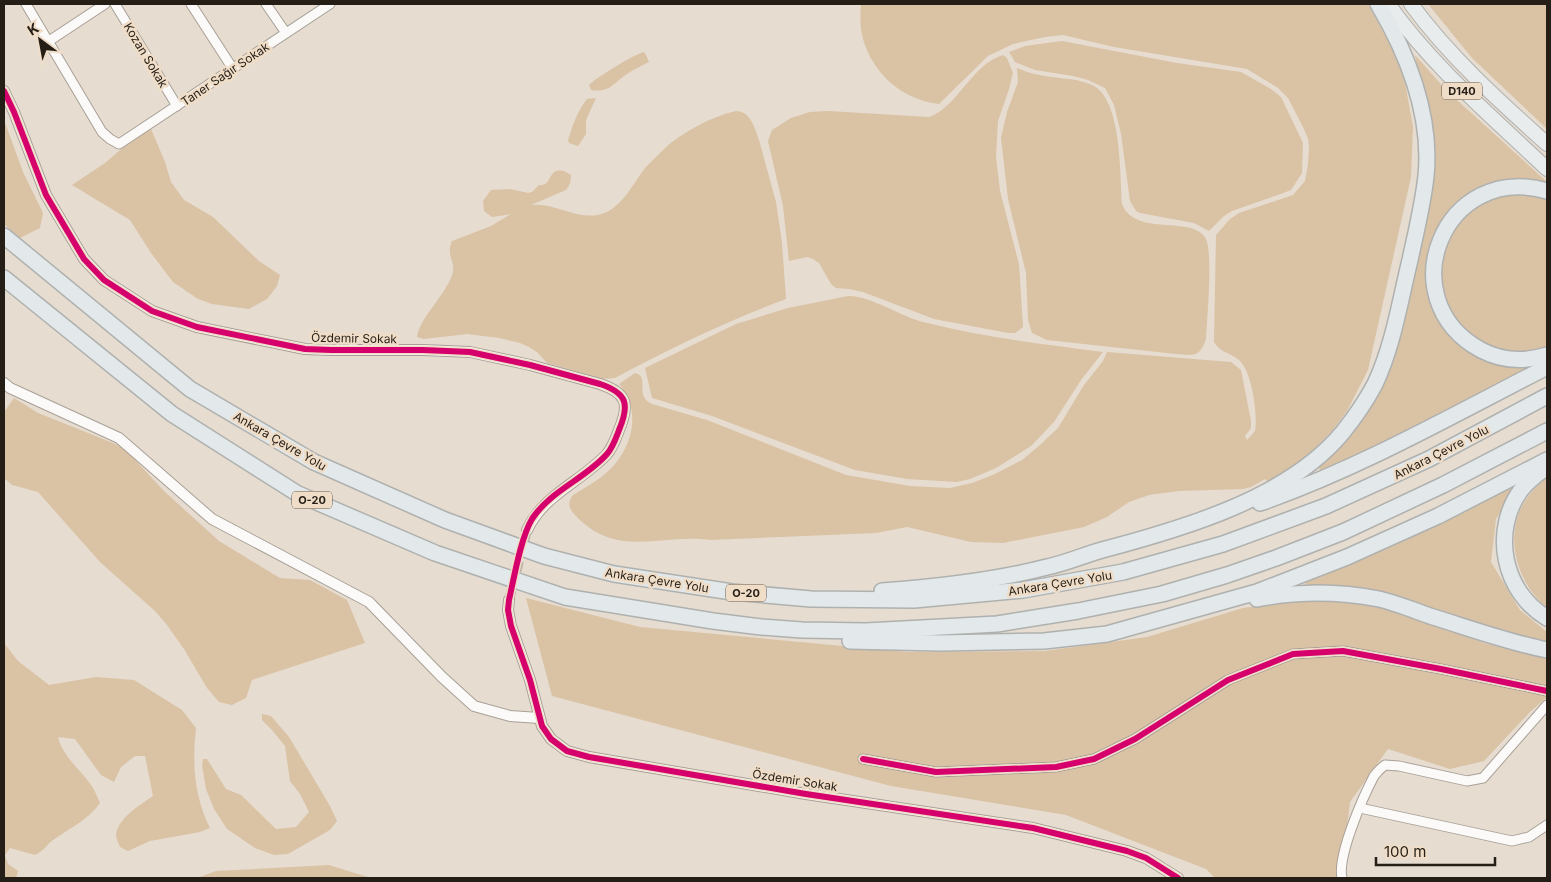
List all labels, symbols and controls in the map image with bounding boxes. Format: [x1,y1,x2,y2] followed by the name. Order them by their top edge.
[15,15,65,65] north arrow
[24,19,42,38] text: K
[121,20,172,91] street label: Kozan Sokak
[178,39,272,109] street label: Taner Sağır Sokak
[1442,82,1482,100] road number: D140
[311,330,398,346] street label: Özdemir Sokak
[231,408,329,474] street label: Ankara Çevre Yolu
[1391,422,1491,482] street label: Ankara Çevre Yolu
[292,492,332,508] road number: O-20
[604,564,710,596] street label: Ankara Çevre Yolu
[1007,567,1113,599] street label: Ankara Çevre Yolu
[726,584,766,602] road number: O-20
[751,766,839,794] street label: Özdemir Sokak
[1376,834,1495,866] scale bar
[1384,842,1426,861] text: 100 m

